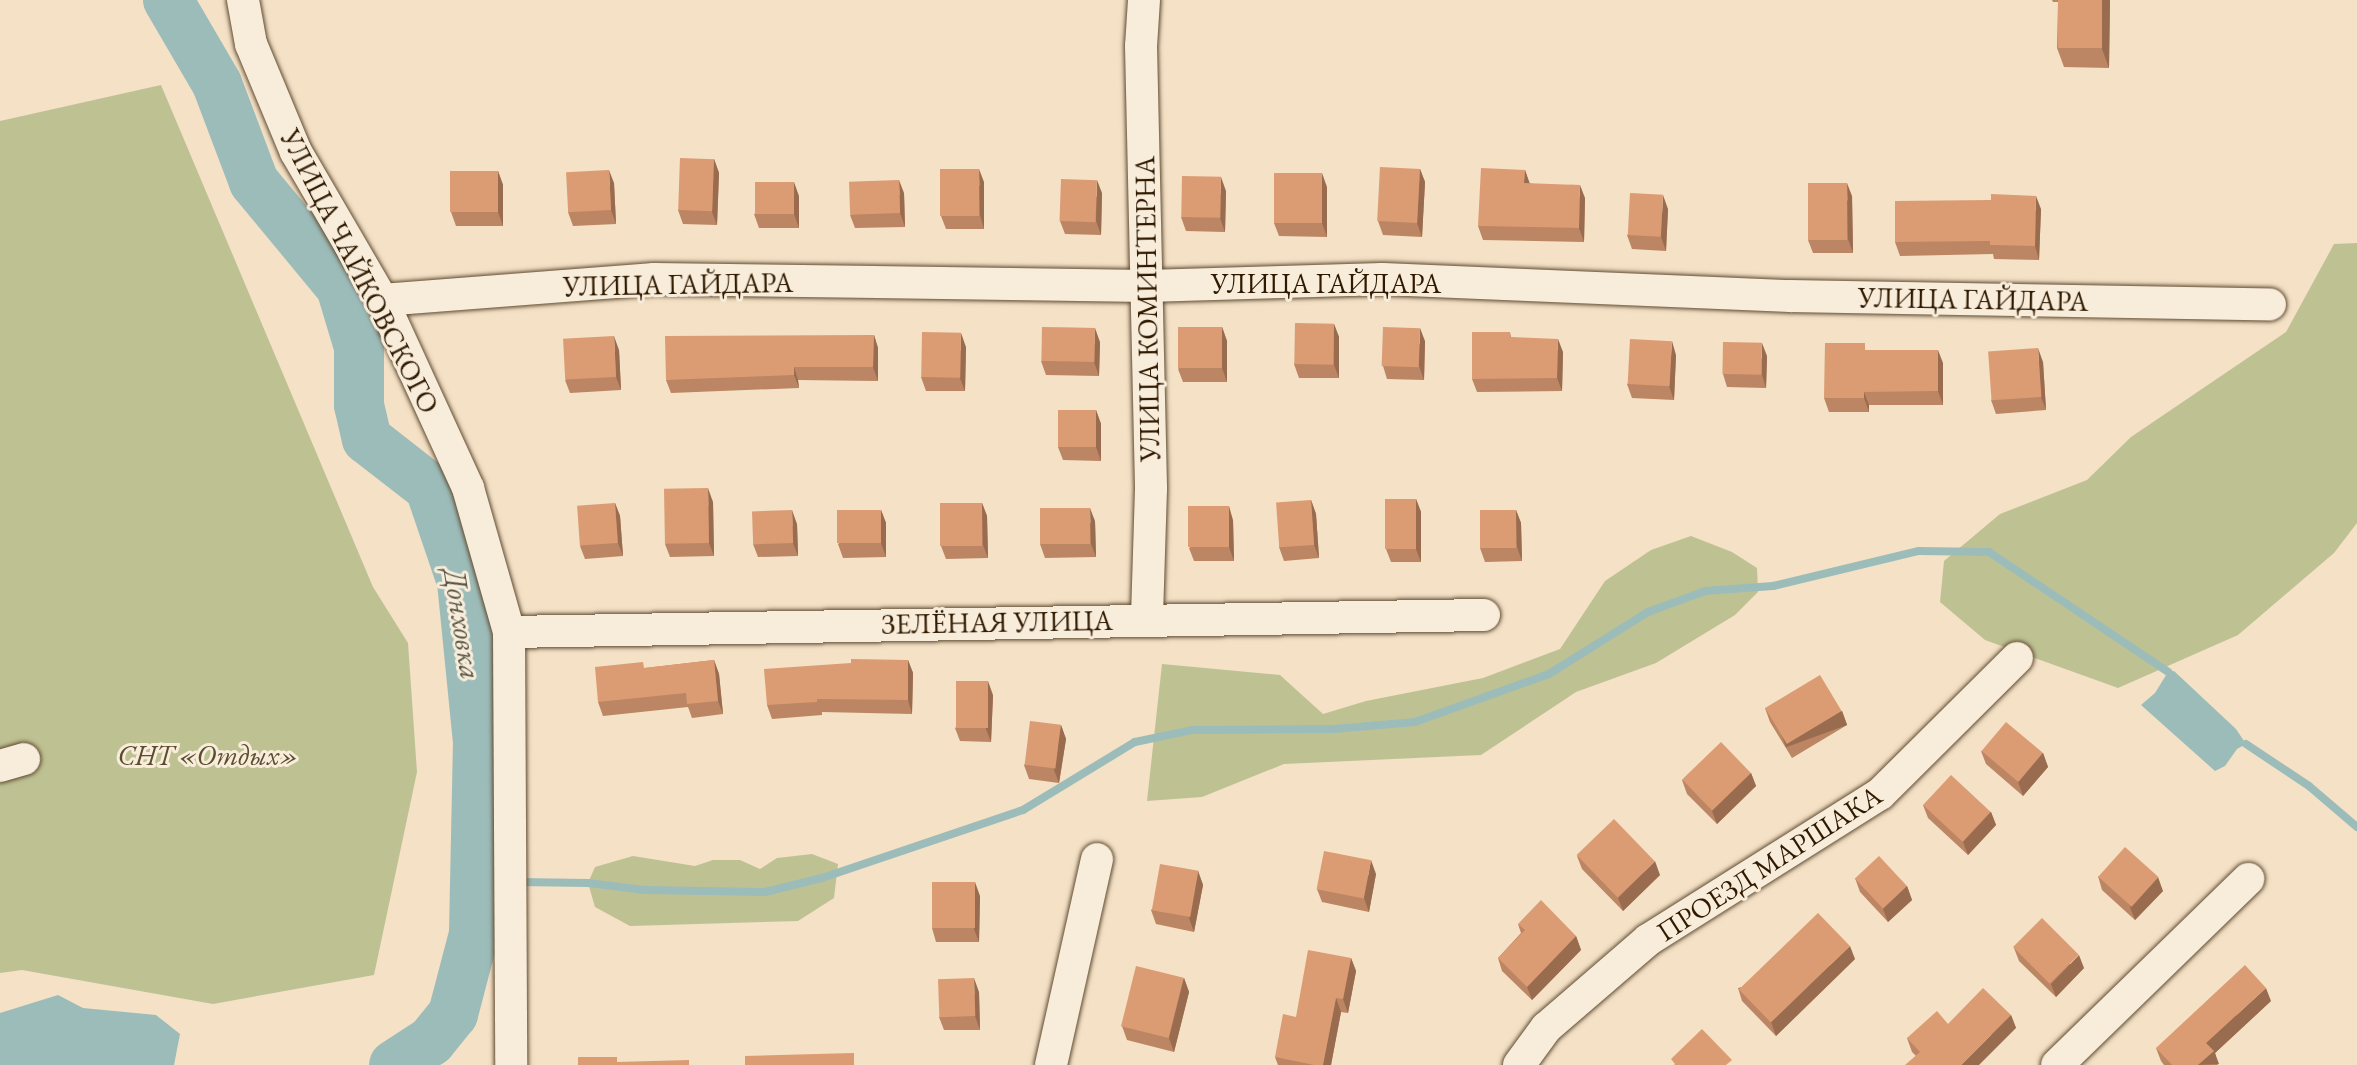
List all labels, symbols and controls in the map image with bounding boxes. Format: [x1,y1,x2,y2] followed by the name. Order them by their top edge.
[274,123,446,419] street label: УЛИЦА ЧАЙКОВСКОГО
[1128,156,1166,462] street label: УЛИЦА КОМИНТЕРНА
[563,265,793,303] street label: УЛИЦА ГАЙДАРА
[1211,266,1441,300] street label: УЛИЦА ГАЙДАРА
[1858,280,2088,318] street label: УЛИЦА ГАЙДАРА
[435,566,489,682] water label: Донховка
[881,603,1113,641] street label: ЗЕЛЁНАЯ УЛИЦА
[117,738,299,772] park label: СНТ «Отдых»
[1650,778,1888,948] street label: ПРОЕЗД МАРШАКА

